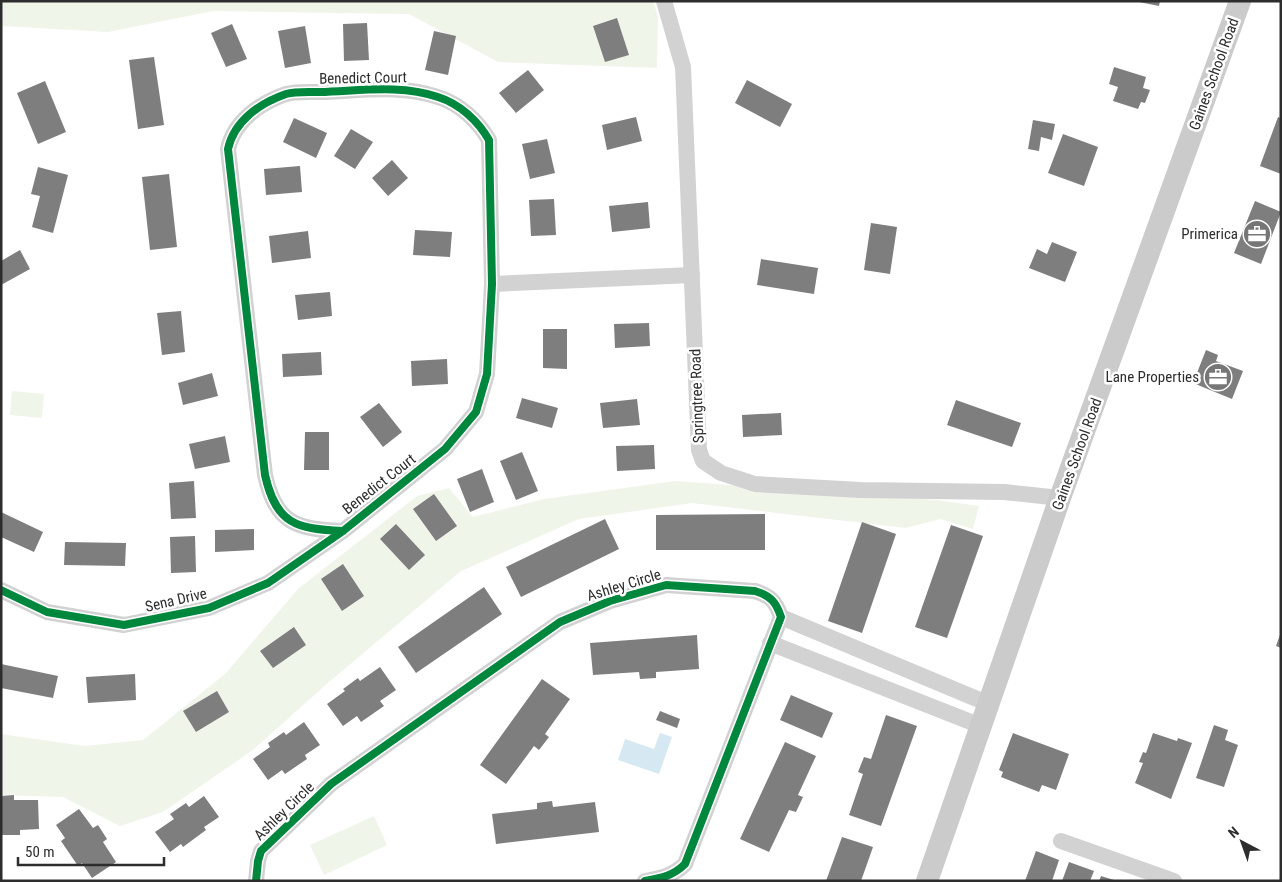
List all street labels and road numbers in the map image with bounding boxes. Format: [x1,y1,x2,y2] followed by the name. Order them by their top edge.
[1185,15,1243,133] street label: Gaines School Road
[319,68,407,88] street label: Benedict Court
[686,349,708,443] street label: Springtree Road
[1048,395,1106,513] street label: Gaines School Road
[339,450,419,518] street label: Benedict Court
[585,565,663,605] street label: Ashley Circle
[143,584,209,616] street label: Sena Drive
[250,778,318,844] street label: Ashley Circle

